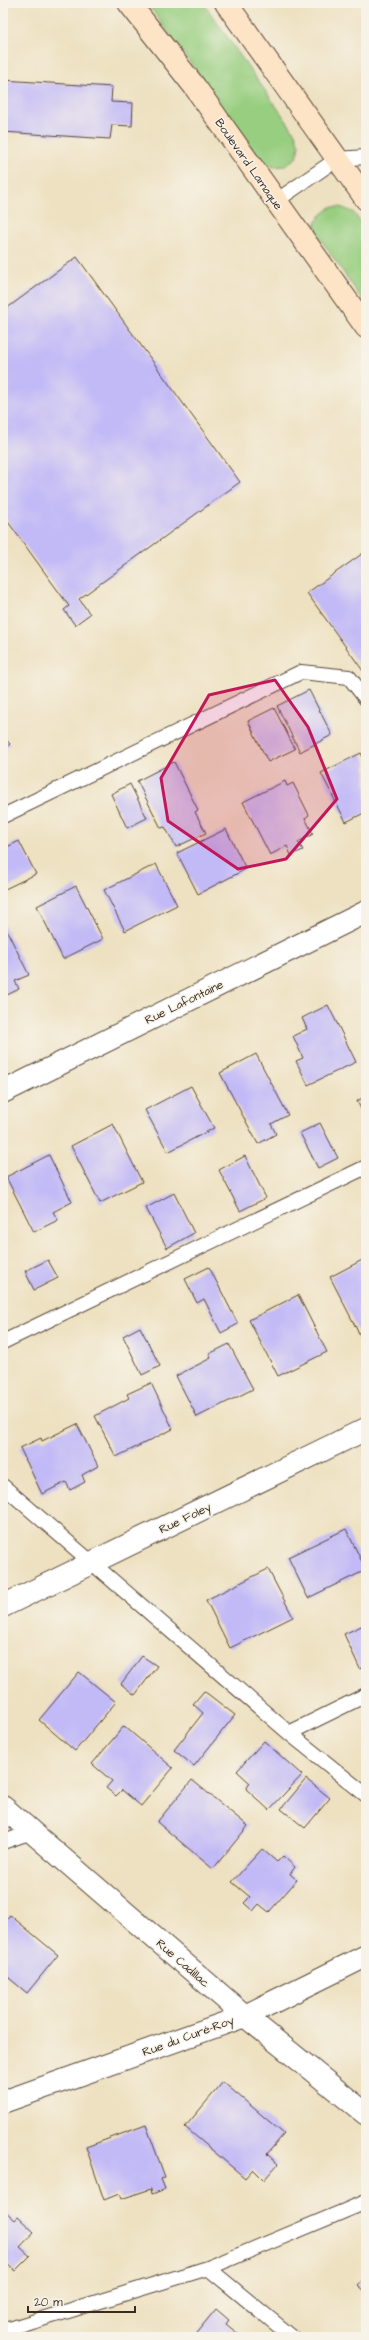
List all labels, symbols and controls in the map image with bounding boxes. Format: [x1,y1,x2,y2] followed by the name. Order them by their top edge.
[211,115,287,214] street label: Boulevard Lamaque
[142,976,227,1029] street label: Rue Lafontaine
[156,1498,215,1539] street label: Rue Foley
[152,1935,213,1992] street label: Rue Cadillac
[140,2012,237,2062] street label: Rue du Curé-Roy
[28,2288,135,2314] scale bar
[34,2294,63,2311] text: 20 m

